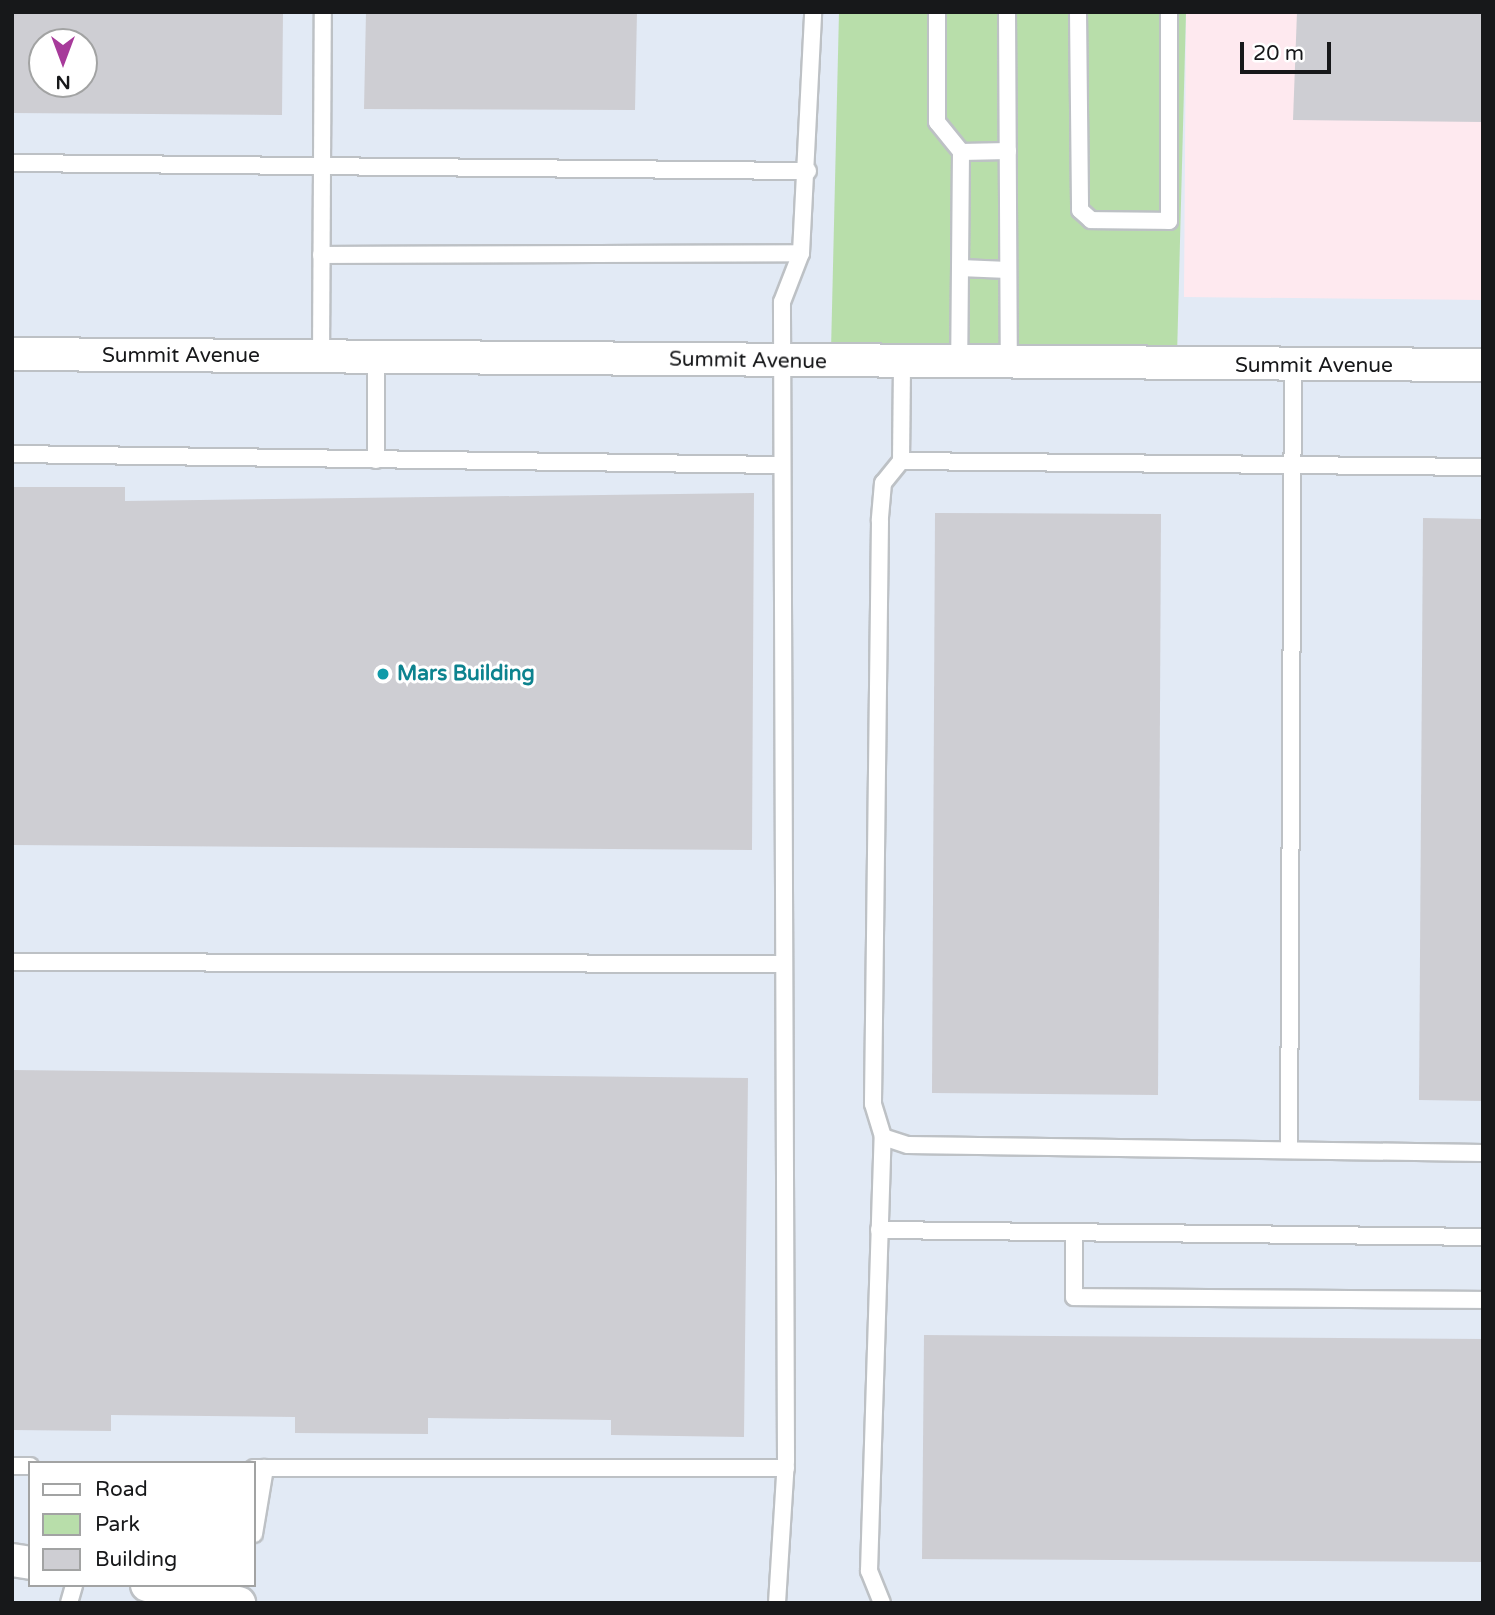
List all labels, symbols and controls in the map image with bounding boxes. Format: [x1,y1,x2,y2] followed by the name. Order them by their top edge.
[28,28,98,98] north arrow
[1243,28,1334,72] scale bar
[1253,41,1304,66] text: 20 m
[55,71,71,93] text: N
[102,343,260,369] street label: Summit Avenue
[669,347,827,375] street label: Summit Avenue
[1235,353,1393,379] street label: Summit Avenue
[397,661,535,687] place label: Mars Building
[375,666,391,682] marker: Mars Building
[28,1461,256,1587] legend
[95,1477,148,1502] text: Road
[95,1512,140,1537] text: Park
[95,1547,177,1572] text: Building

